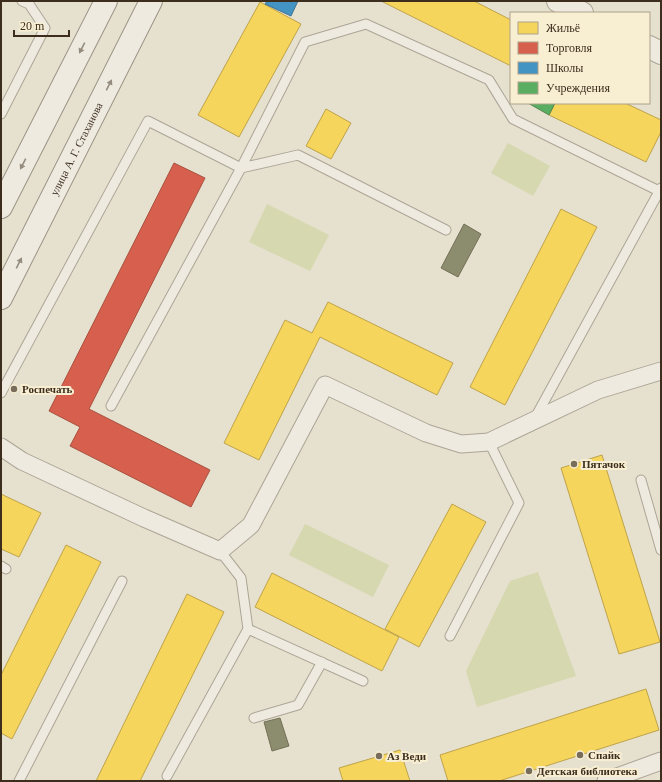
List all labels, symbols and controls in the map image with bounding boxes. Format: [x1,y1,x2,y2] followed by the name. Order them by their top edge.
[14,12,69,38] scale bar
[510,12,650,104] legend
[20,19,45,33] text: 20 m
[546,21,580,35] text: Жильё
[546,41,593,55] text: Торговля
[79,42,85,54] one-way arrow
[546,61,583,75] text: Школы
[106,79,112,90] one-way arrow
[546,81,610,95] text: Учреждения
[48,100,105,197] street label: улица А. Г. Стаханова
[20,158,26,170] one-way arrow
[15,257,22,269] one-way arrow
[22,383,73,395] place label: Роспечать
[9,384,19,394] marker: Роспечать
[582,458,626,470] place label: Пятачок
[569,459,579,469] marker: Пятачок
[588,749,621,761] place label: Спайк
[387,750,427,762] place label: Аз Веди
[575,750,585,760] marker: Спайк
[374,751,384,761] marker: Аз Веди
[537,765,638,777] place label: Детская библиотека
[524,766,534,776] marker: Детская библиотека

